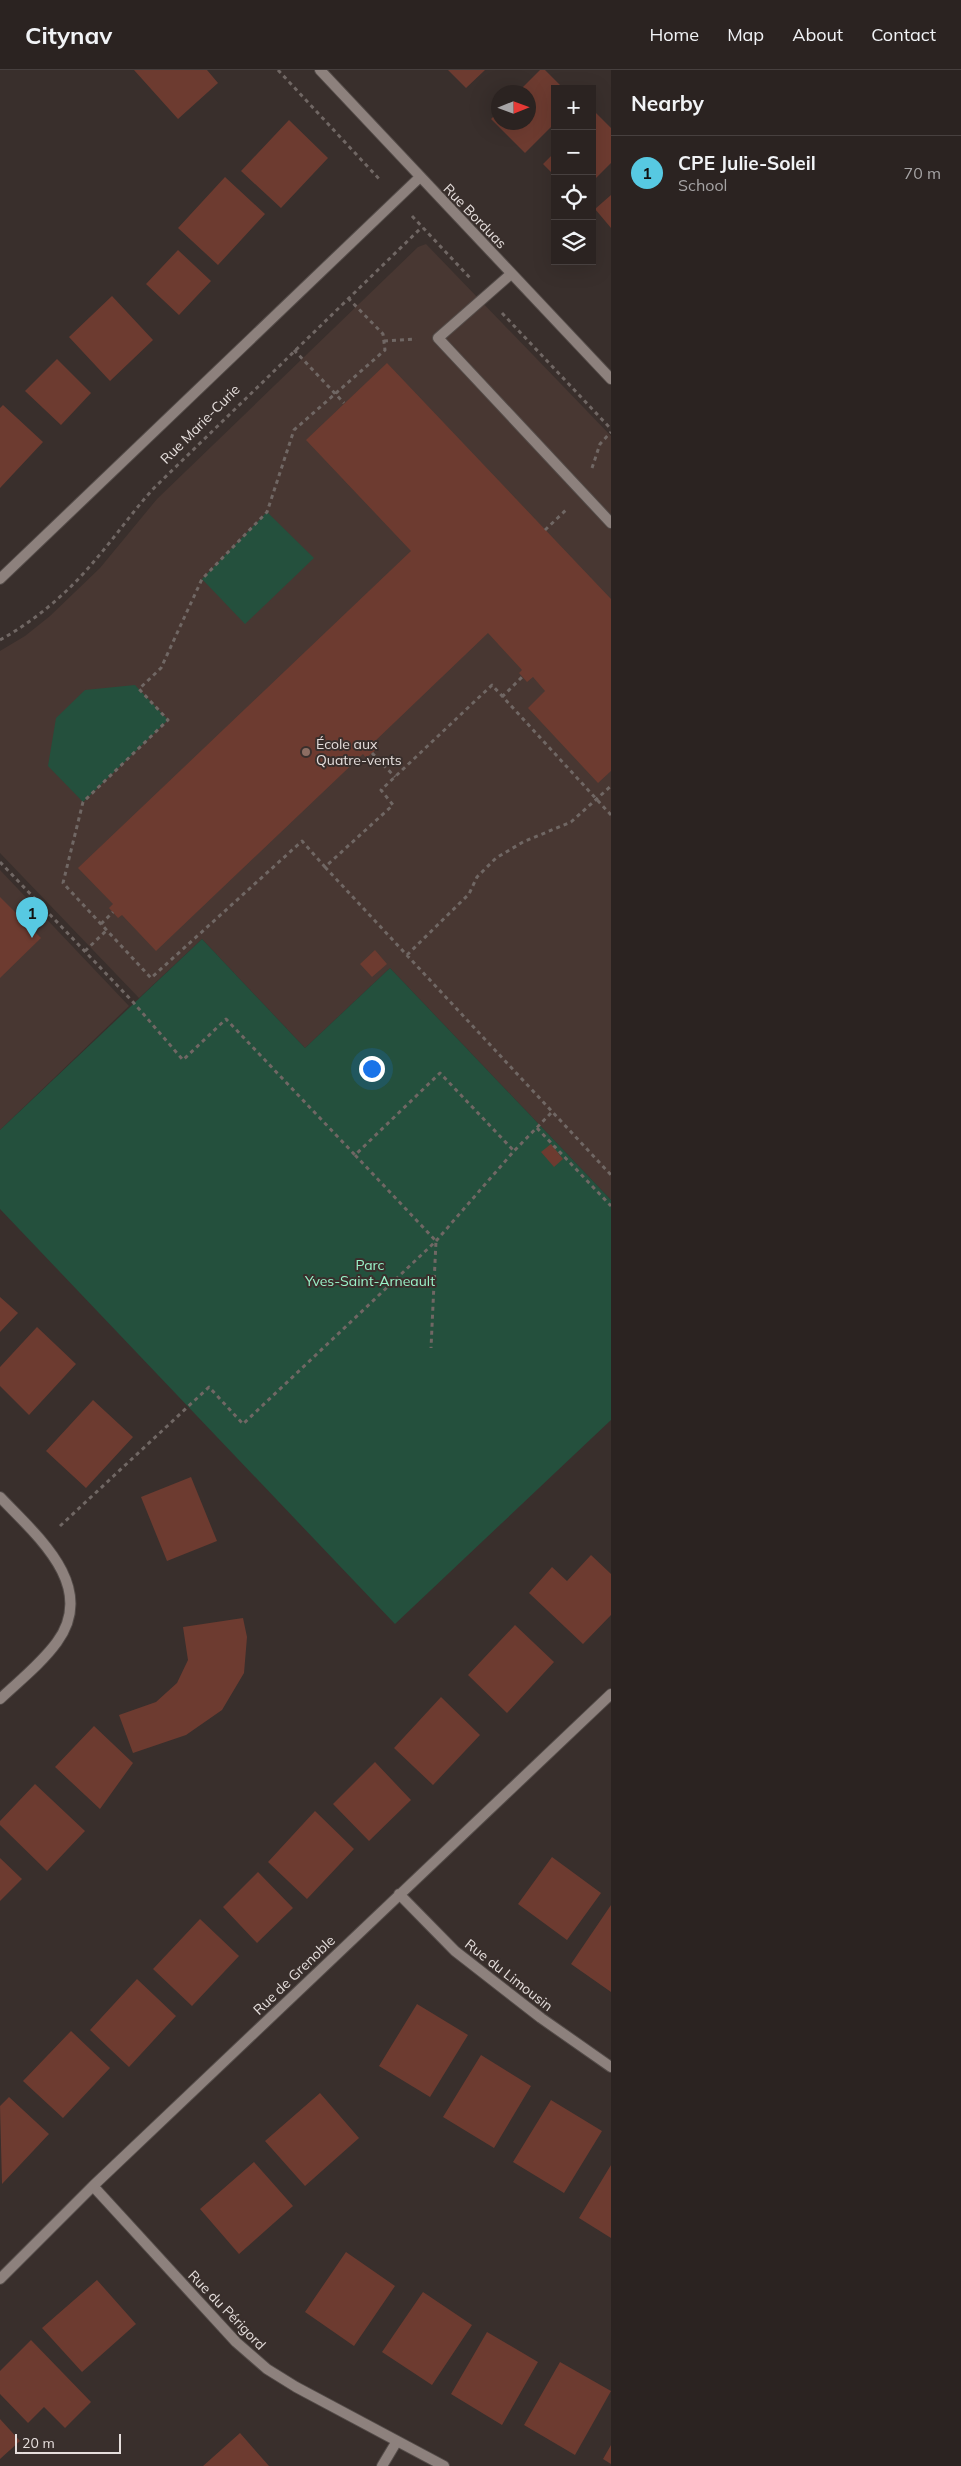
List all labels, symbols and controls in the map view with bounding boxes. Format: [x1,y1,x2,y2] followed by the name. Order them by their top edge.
[25,20,112,50] text: Citynav
[649,23,699,46] text: Home
[727,23,764,46] text: Map
[792,23,843,46] text: About
[871,23,936,46] text: Contact
[491,85,536,130] north arrow
[551,85,596,265] map controls
[551,85,596,130] button: +
[631,90,704,116] text: Nearby
[551,130,596,175] button: −
[678,151,816,175] text: CPE Julie-Soleil
[642,163,652,183] text: 1
[904,163,941,183] text: 70 m
[551,175,596,220] button: locate
[678,175,727,195] text: School
[440,180,510,252] street label: Rue Borduas
[551,220,596,265] button: layers
[156,380,244,468] street label: Rue Marie-Curie
[316,735,402,769] place label: École aux Quatre-vents
[300,746,312,758] marker: École aux Quatre-vents
[16,897,48,938] pin: 1
[359,1056,385,1082] your location
[304,1256,435,1290] park label: Parc Yves-Saint-Arneault
[249,1931,339,2019] street label: Rue de Grenoble
[461,1935,557,2015] street label: Rue du Limousin
[184,2266,270,2354] street label: Rue du Périgord
[15,2431,121,2454] scale bar
[22,2434,55,2452] text: 20 m

